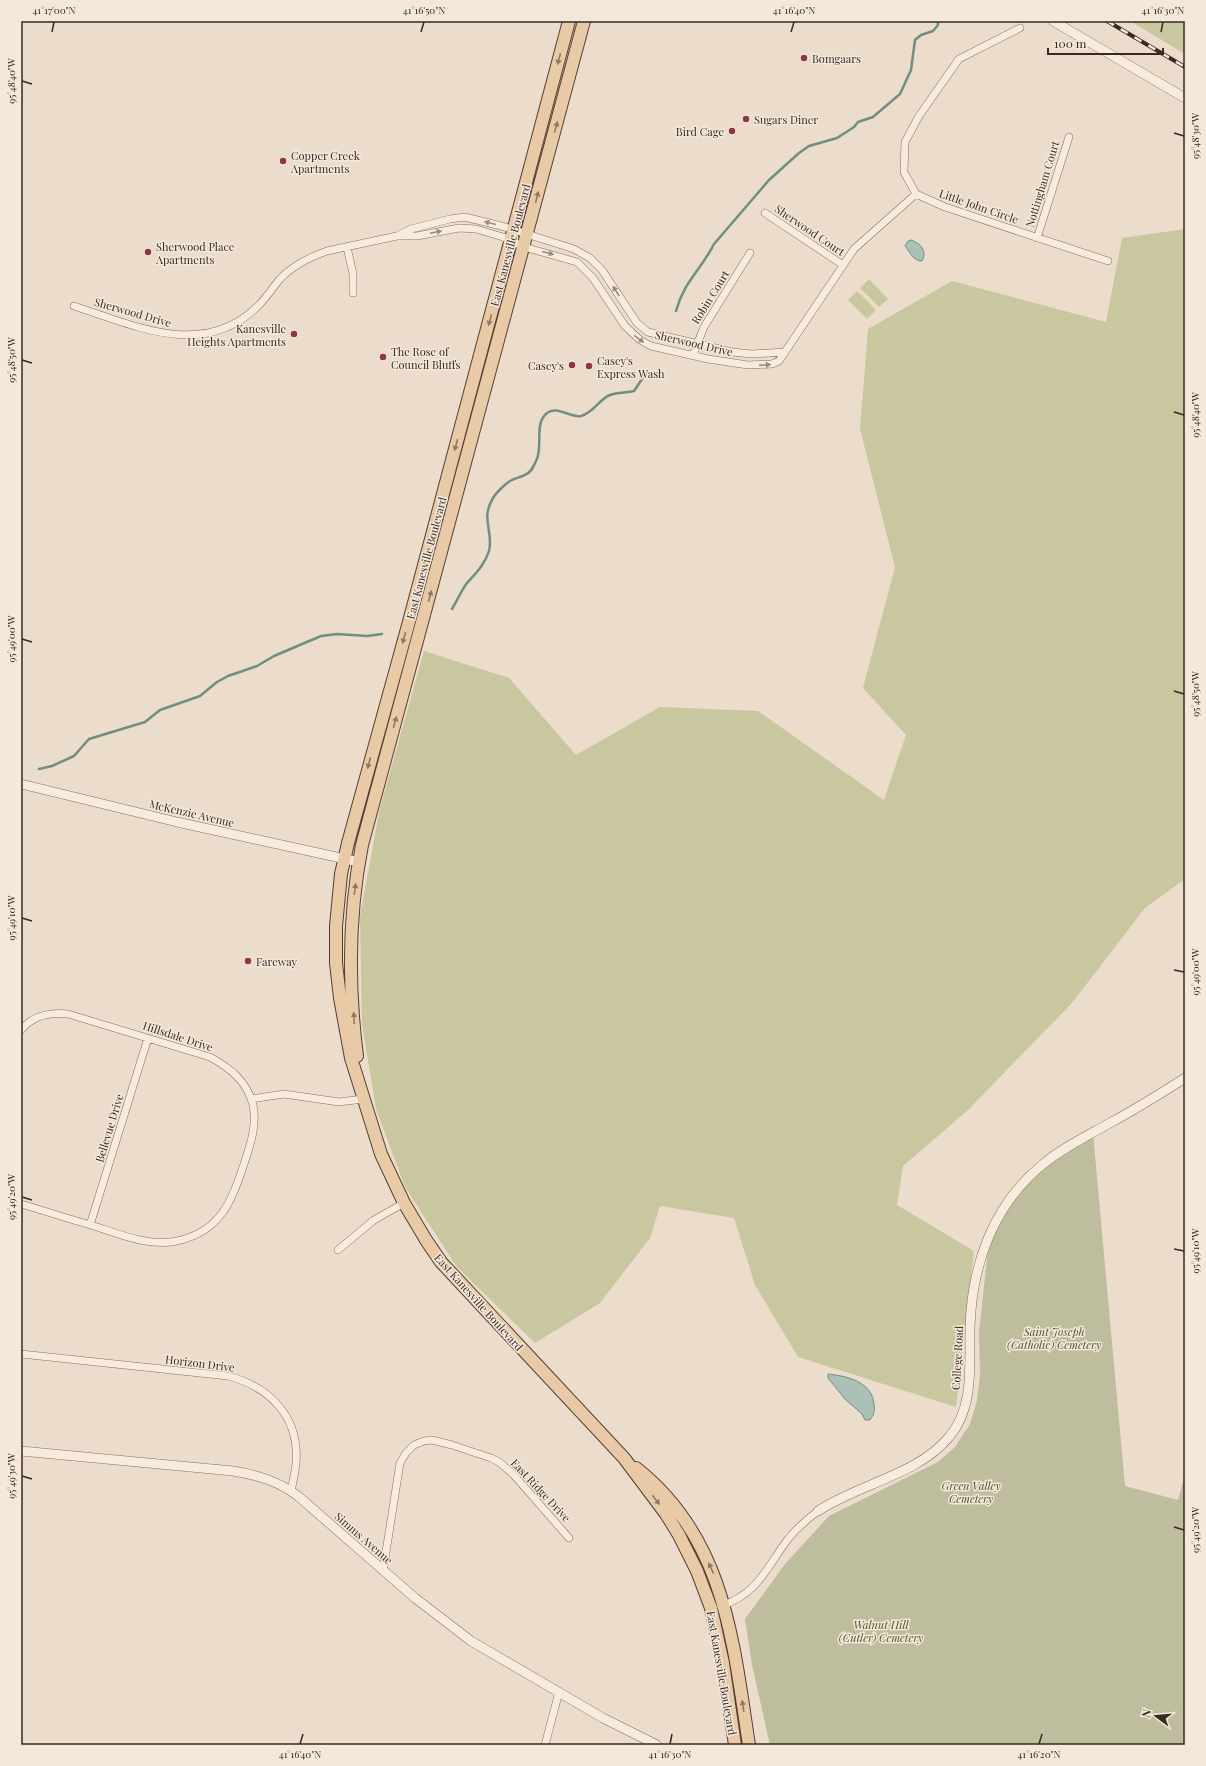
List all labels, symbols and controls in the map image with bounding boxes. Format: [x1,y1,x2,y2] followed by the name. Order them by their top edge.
[32,3,76,17] text: 41°17'00"N
[403,3,445,17] text: 41°16'50"N
[773,3,815,17] text: 41°16'40"N
[1142,3,1184,17] text: 41°16'30"N
[1048,30,1163,56] scale bar
[1054,35,1087,51] text: 100 m
[812,51,861,66] place label: Bomgaars
[556,53,562,65] one-way arrow
[799,53,809,63] marker: Bomgaars
[4,57,18,104] text: 95°48'40"W
[754,112,818,127] place label: Sugars Diner
[1188,112,1202,159] text: 95°48'30"W
[741,114,751,124] marker: Sugars Diner
[553,121,559,133] one-way arrow
[676,124,724,139] place label: Bird Cage
[727,126,737,136] marker: Bird Cage
[1022,139,1062,229] street label: Nottingham Court
[290,148,360,176] place label: Copper Creek Apartments
[278,156,288,166] marker: Copper Creek Apartments
[486,182,534,308] street label: East Kanesville Boulevard
[937,185,1021,227] street label: Little John Circle
[534,191,540,203] one-way arrow
[772,201,848,259] street label: Sherwood Court
[484,220,496,226] one-way arrow
[430,228,442,234] one-way arrow
[155,239,235,267] place label: Sherwood Place Apartments
[143,247,153,257] marker: Sherwood Place Apartments
[541,251,554,257] one-way arrow
[688,267,732,327] street label: Robin Court
[612,285,619,297] one-way arrow
[93,294,174,330] street label: Sherwood Drive
[487,314,493,326] one-way arrow
[187,321,286,349] place label: Kanesville Heights Apartments
[654,327,735,359] street label: Sherwood Drive
[289,329,299,339] marker: Kanesville Heights Apartments
[634,334,644,342] one-way arrow
[4,336,18,383] text: 95°48'50"W
[391,344,460,372] place label: The Rose of Council Bluffs
[378,352,388,362] marker: The Rose of Council Bluffs
[597,353,665,381] place label: Casey's Express Wash
[528,358,564,373] place label: Casey's
[567,360,577,370] marker: Casey's
[584,361,594,371] marker: Casey's Express Wash
[759,361,771,368] one-way arrow
[1188,391,1202,438] text: 95°48'40"W
[453,439,459,451] one-way arrow
[402,495,450,621] street label: East Kanesville Boulevard
[427,590,433,602] one-way arrow
[4,615,18,663] text: 95°49'00"W
[401,633,407,645] one-way arrow
[1188,670,1202,717] text: 95°48'50"W
[392,715,398,727] one-way arrow
[366,758,372,770] one-way arrow
[148,796,236,830] street label: McKenzie Avenue
[352,883,358,895] one-way arrow
[4,895,18,940] text: 95°49'10"W
[1188,948,1202,996] text: 95°49'00"W
[256,954,298,969] place label: Fareway
[243,956,253,966] marker: Fareway
[350,1012,357,1024] one-way arrow
[141,1018,215,1055] street label: Hillsdale Drive
[91,1091,127,1164] street label: Bellevue Drive
[4,1173,18,1220] text: 95°49'20"W
[1188,1228,1202,1273] text: 95°49'10"W
[431,1250,527,1354] street label: East Kanesville Boulevard
[1007,1324,1102,1352] park label: Saint Joseph (Catholic) Cemetery
[948,1325,966,1390] street label: College Road
[164,1351,236,1375] street label: Horizon Drive
[4,1452,18,1499] text: 95°49'30"W
[508,1455,574,1525] street label: East Ridge Drive
[941,1478,1001,1506] park label: Green Valley Cemetery
[651,1495,660,1506] one-way arrow
[1188,1506,1202,1553] text: 95°49'20"W
[332,1509,397,1568] street label: Simms Avenue
[708,1562,714,1574] one-way arrow
[704,1610,740,1737] street label: East Kanesville Boulevard
[839,1617,924,1645] park label: Walnut Hill (Cutler) Cemetery
[1136,1696,1176,1736] north arrow
[740,1700,746,1713] one-way arrow
[1138,1707,1154,1719] text: N
[279,1747,321,1761] text: 41°16'40"N
[649,1747,691,1761] text: 41°16'30"N
[1017,1747,1061,1761] text: 41°16'20"N

